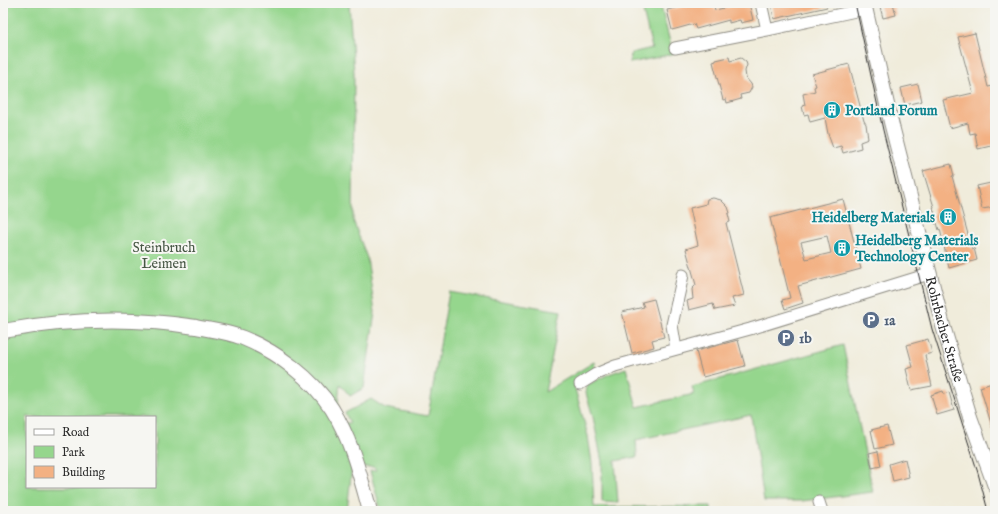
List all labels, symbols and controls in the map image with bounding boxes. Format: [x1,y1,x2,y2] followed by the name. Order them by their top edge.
[822,100,842,120] building icon: Portland Forum
[845,102,938,120] place label: Portland Forum
[938,207,958,227] building icon: Heidelberg Materials
[811,209,935,227] place label: Heidelberg Materials
[854,232,979,266] place label: Heidelberg Materials Technology Center
[832,238,852,258] building icon: Heidelberg Materials Technology Center
[133,239,196,273] park label: Steinbruch Leimen
[921,274,967,385] street label: Rohrbacher Straße
[861,310,881,330] parking icon: 1a
[884,312,896,330] place label: 1a
[776,328,796,348] parking icon: 1b
[799,330,812,348] place label: 1b
[26,416,156,488] legend
[62,425,90,440] text: Road
[62,445,85,460] text: Park
[62,465,106,480] text: Building

